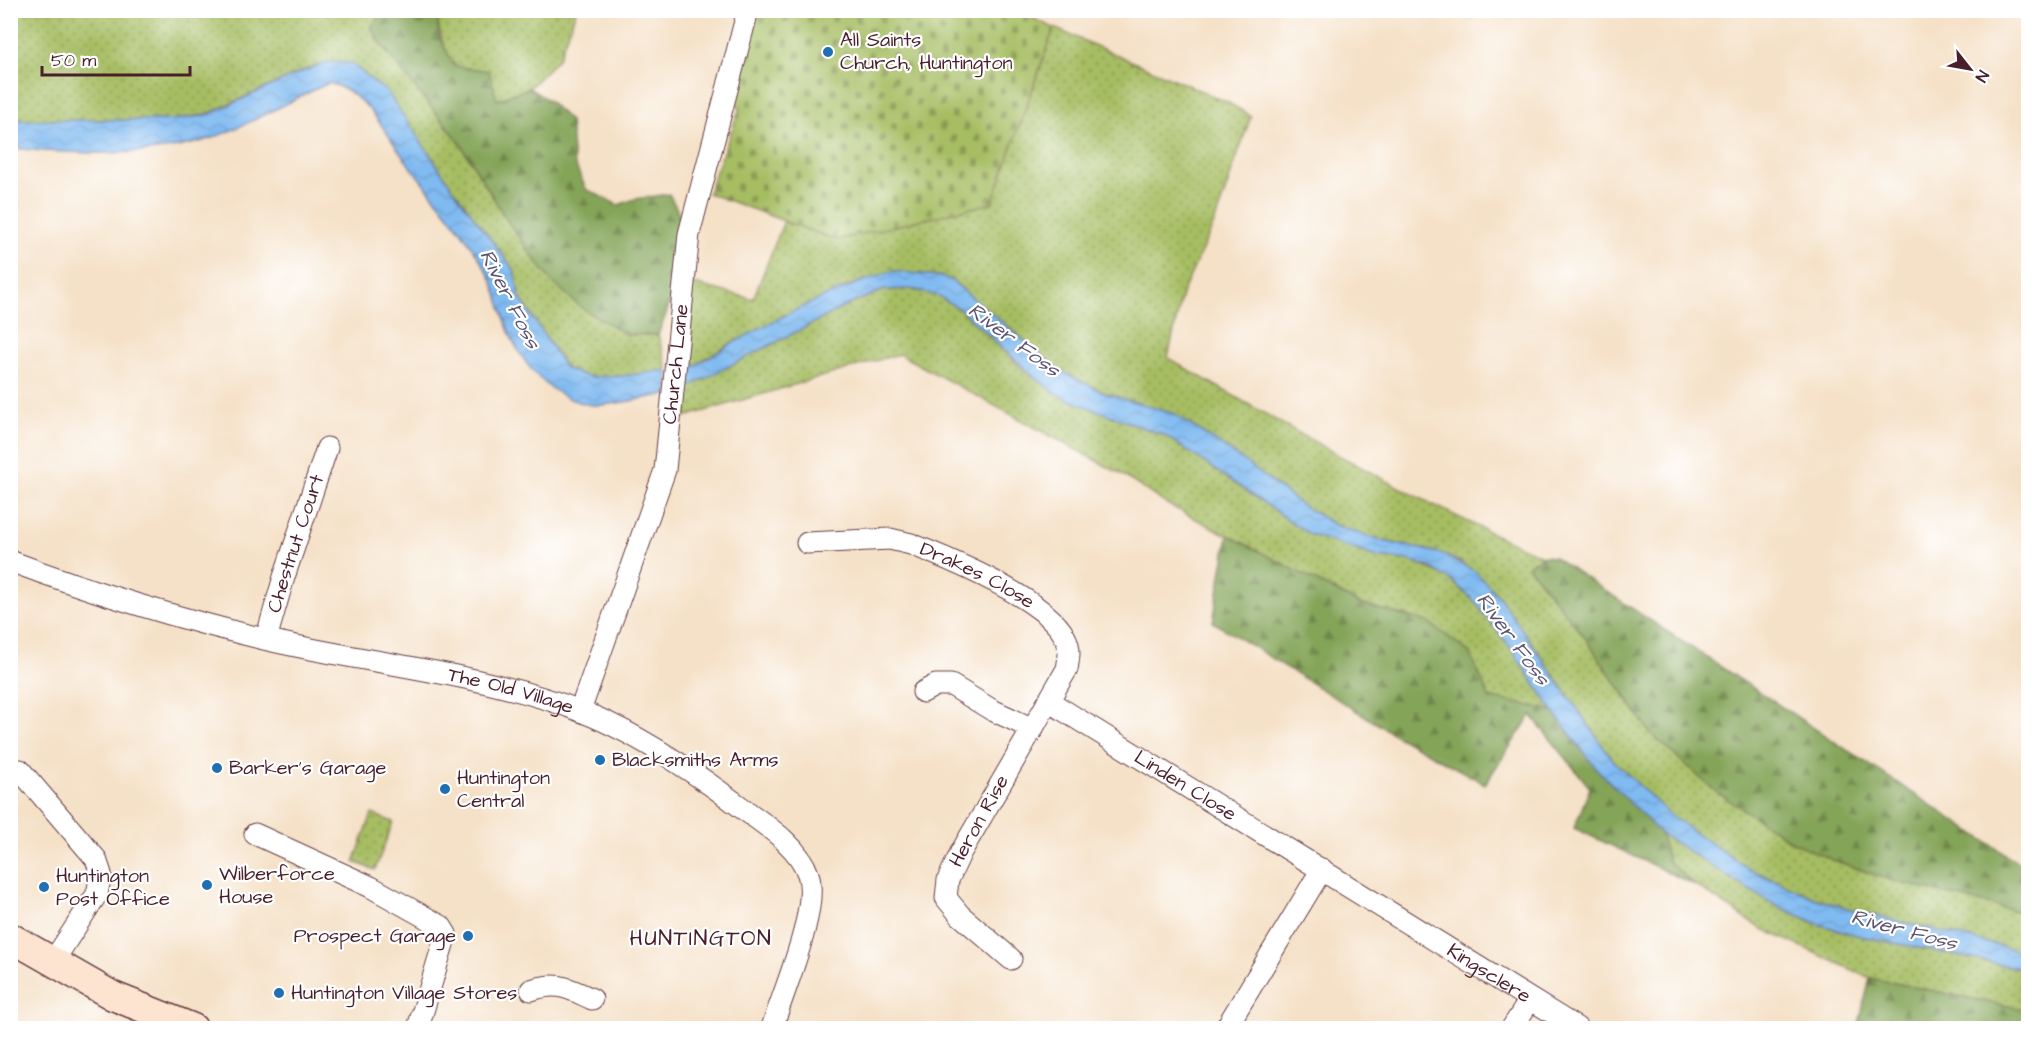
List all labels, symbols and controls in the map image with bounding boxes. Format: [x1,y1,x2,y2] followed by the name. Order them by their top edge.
[840,26,1012,78] place label: All Saints Church, Huntington
[42,39,190,77] scale bar
[1940,39,2000,99] north arrow
[821,45,835,59] marker: All Saints Church, Huntington
[51,48,96,73] text: 50 m
[1970,66,1994,86] text: N
[473,244,548,355] water label: River Foss
[962,296,1067,385] water label: River Foss
[656,302,696,426] street label: Church Lane
[260,471,331,616] street label: Chestnut Court
[916,535,1040,616] street label: Drakes Close
[1470,587,1557,692] water label: River Foss
[445,661,578,721] street label: The Old Village
[1129,743,1242,828] street label: Linden Close
[612,746,779,774] place label: Blacksmiths Arms
[593,753,607,767] marker: Blacksmiths Arms
[229,754,386,783] place label: Barker's Garage
[210,761,224,775] marker: Barker's Garage
[457,764,550,815] place label: Huntington Central
[942,770,1016,872] street label: Heron Rise
[438,782,452,796] marker: Huntington Central
[219,860,335,911] place label: Wilberforce House
[56,862,170,913] place label: Huntington Post Office
[200,878,214,892] marker: Wilberforce House
[37,880,51,894] marker: Huntington Post Office
[1848,902,1961,958] water label: River Foss
[294,922,456,951] place label: Prospect Garage
[630,923,772,954] district label: HUNTINGTON
[461,929,475,943] marker: Prospect Garage
[1441,937,1536,1010] street label: Kingsclere
[291,979,517,1008] place label: Huntington Village Stores
[272,986,286,1000] marker: Huntington Village Stores

